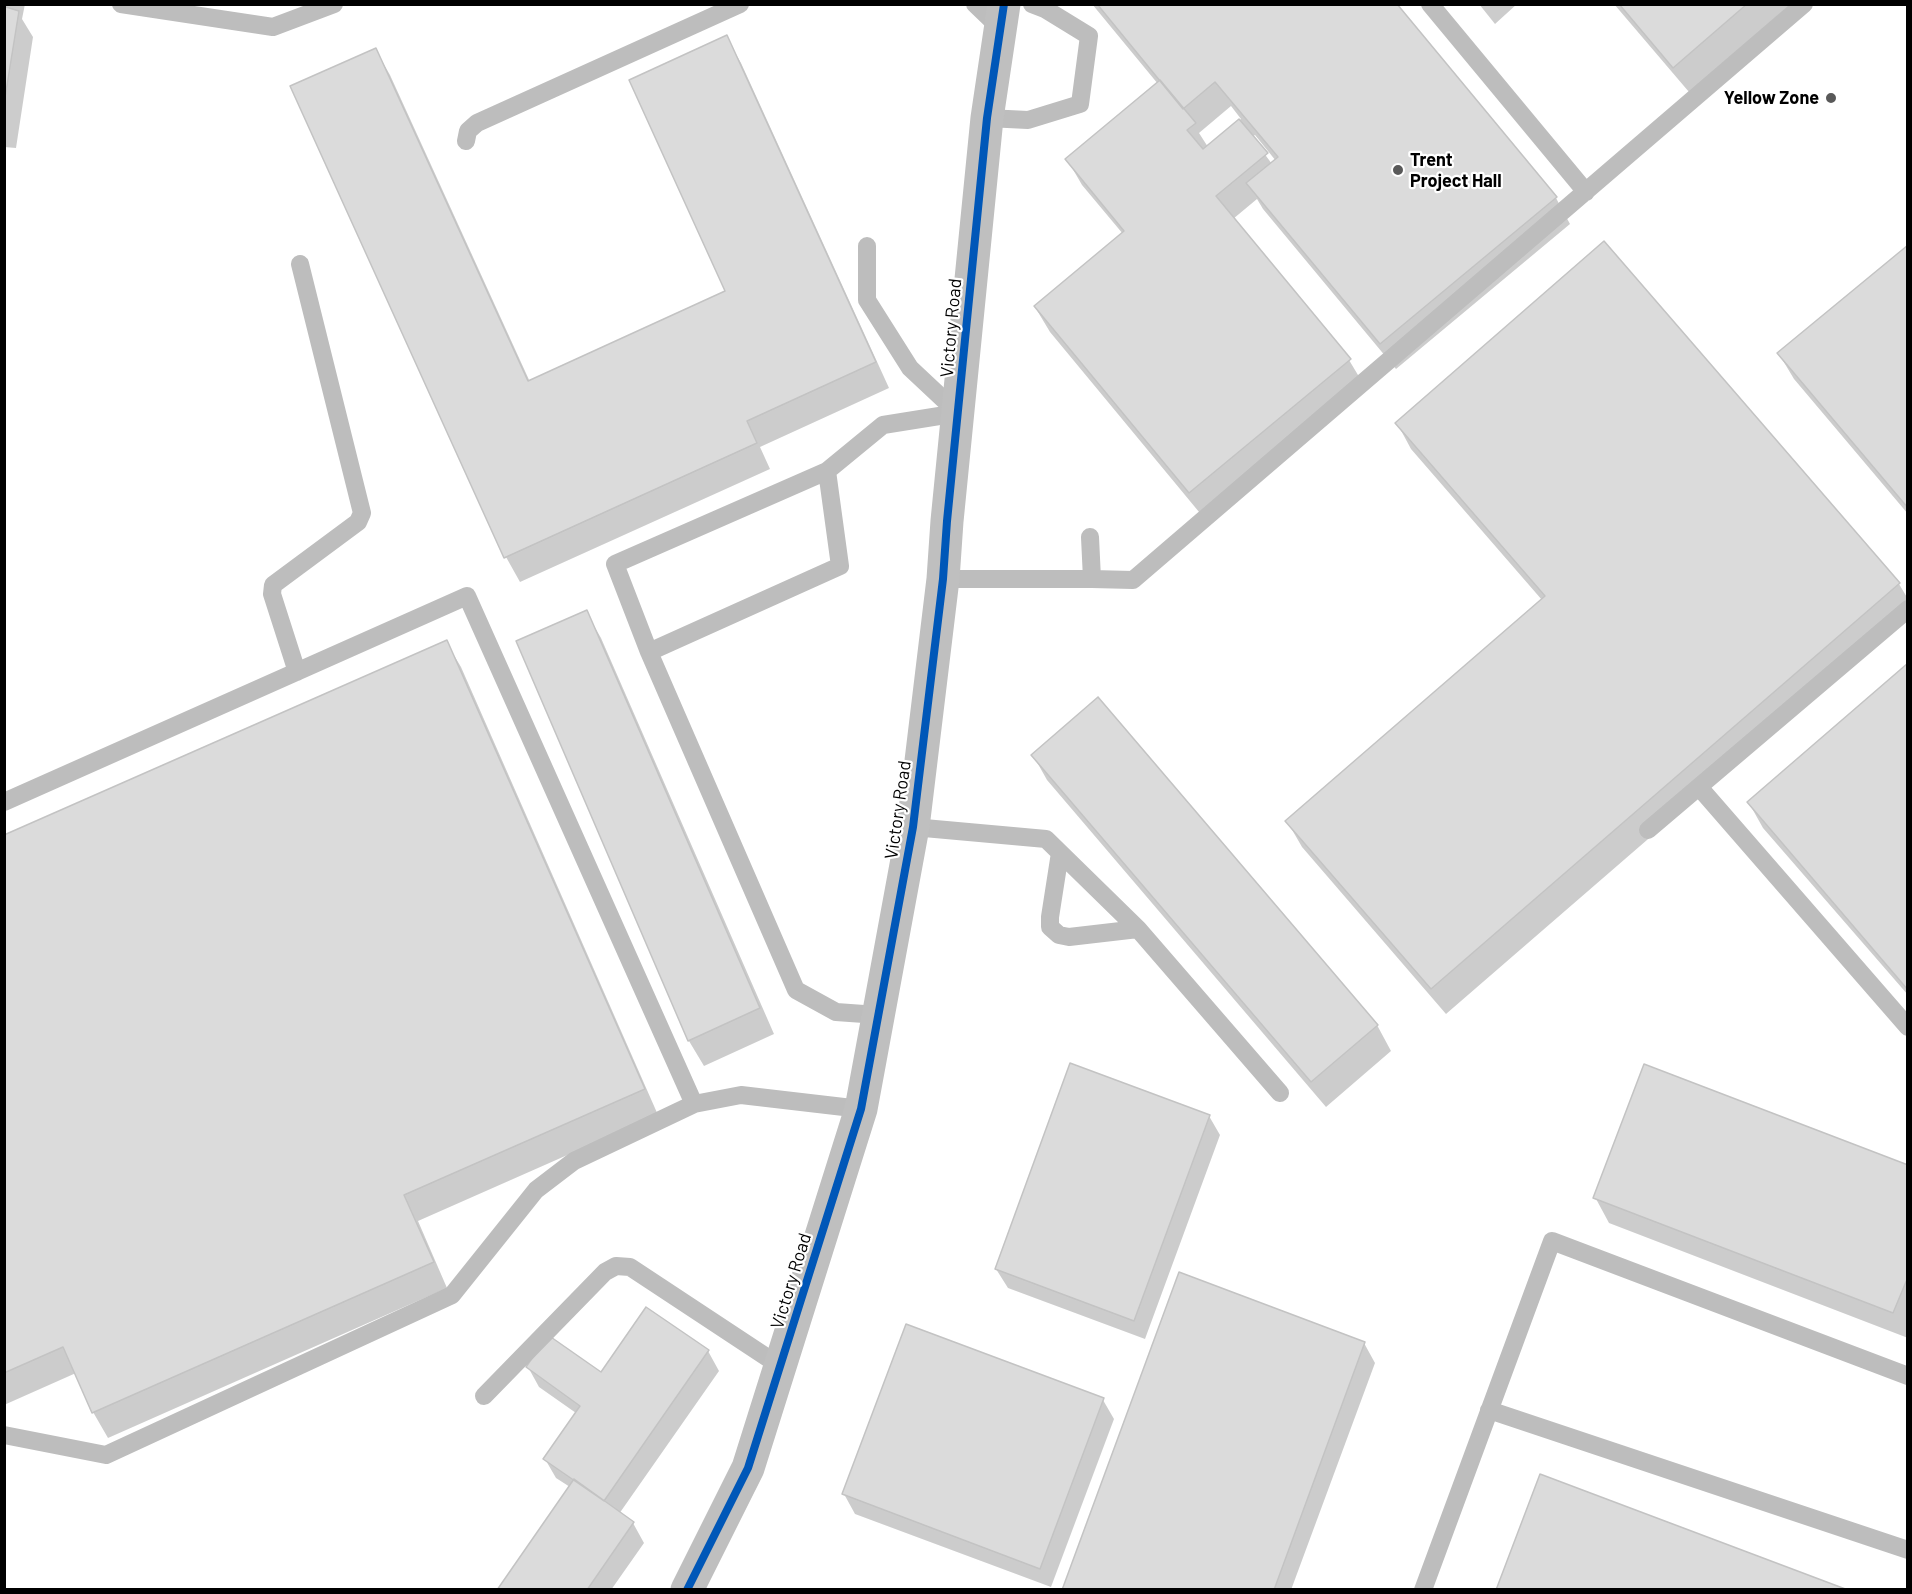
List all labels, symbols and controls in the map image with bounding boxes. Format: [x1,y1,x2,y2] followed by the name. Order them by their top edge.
[1724,87,1819,109] place label: Yellow Zone
[1824,91,1838,105] marker: Yellow Zone
[1410,149,1502,192] place label: Trent Project Hall
[1391,163,1405,177] marker: Trent Project Hall
[936,278,966,378] street label: Victory Road
[880,759,916,861] street label: Victory Road
[766,1230,816,1332] street label: Victory Road

